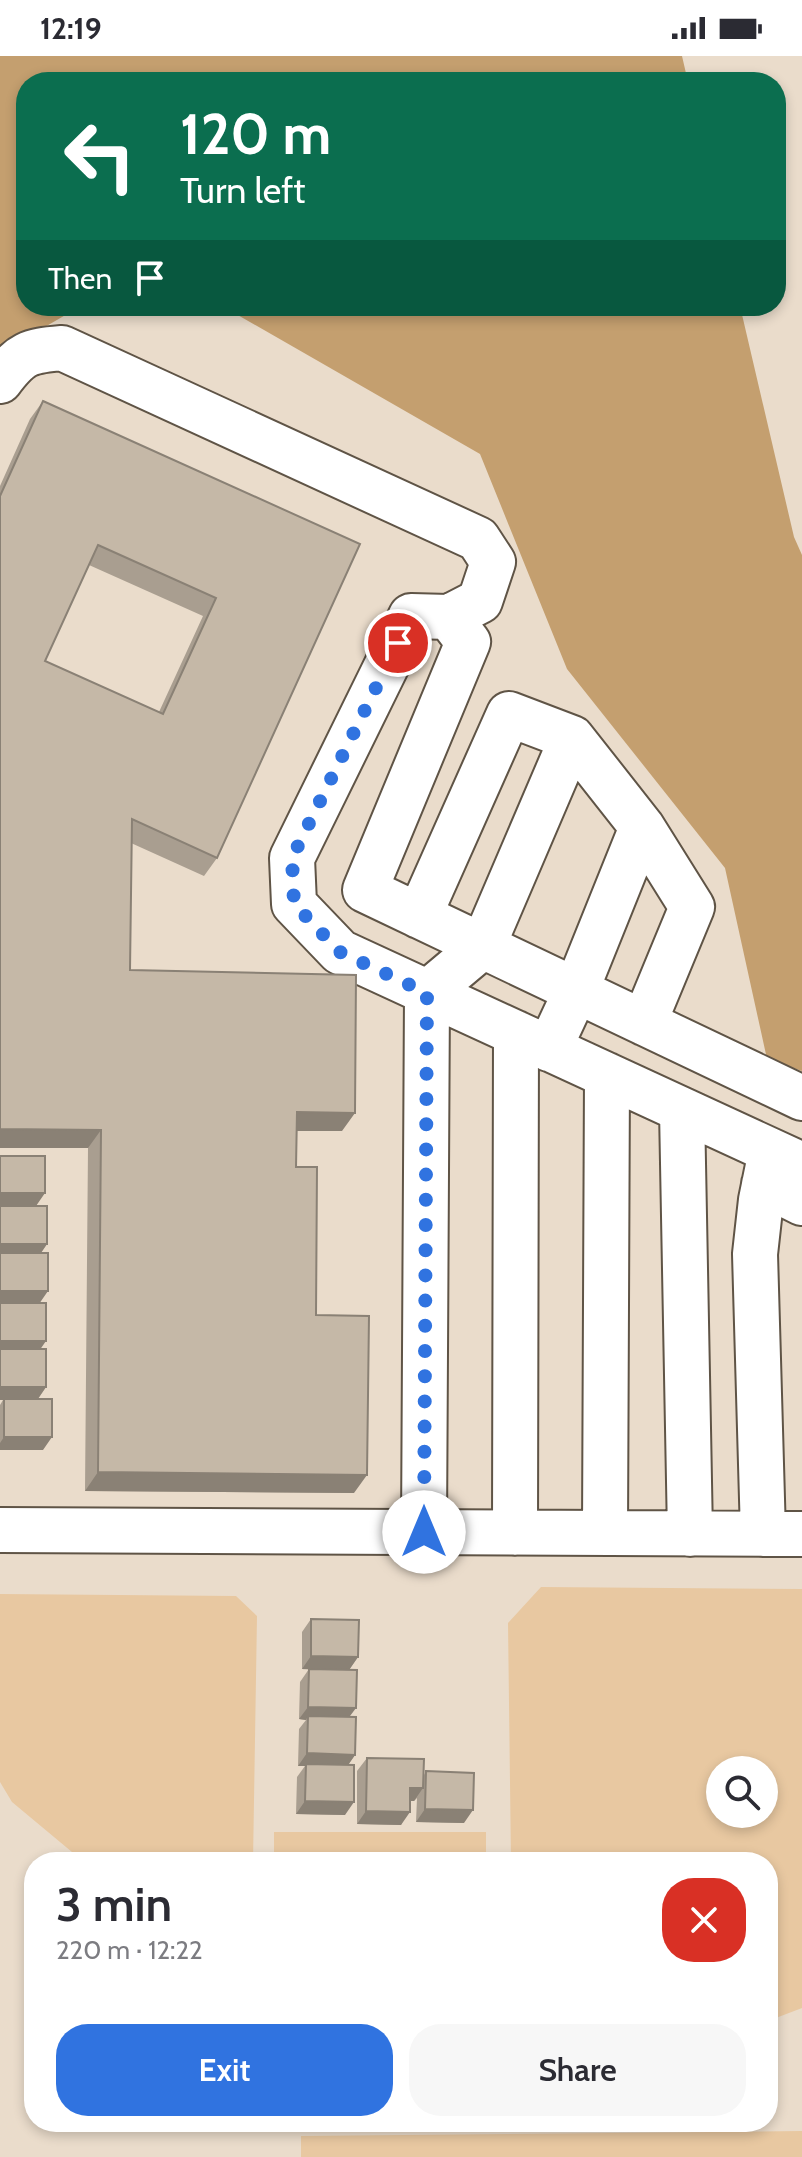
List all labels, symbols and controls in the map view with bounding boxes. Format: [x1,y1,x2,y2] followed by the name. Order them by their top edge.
[40,10,102,47] text: 12:19
[180,100,331,168] text: 120 m
[48,104,152,208] icon: left
[180,168,305,212] text: Turn left
[128,256,172,300] icon: arrive
[48,260,112,297] text: Then
[364,609,432,677] pin
[376,621,420,665] icon: arrive
[382,1490,466,1574] position arrow
[706,1756,778,1828] map controls
[706,1756,778,1828] button: search
[56,1875,172,1933] text: 3 min
[662,1878,746,1962] button: close
[56,1934,203,1966] text: 220 m · 12:22
[56,2024,393,2116] button: Exit
[409,2024,746,2116] button: Share

